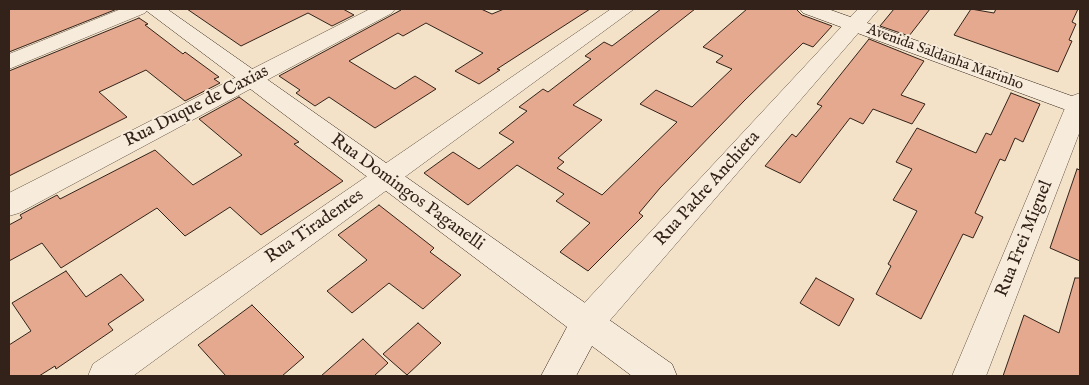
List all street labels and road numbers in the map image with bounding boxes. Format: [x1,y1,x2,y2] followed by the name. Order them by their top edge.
[864,21,1026,95] street label: Avenida Saldanha Marinho
[121,61,273,153] street label: Rua Duque de Caxias
[651,127,765,251] street label: Rua Padre Anchieta
[326,130,488,256] street label: Rua Domingos Paganelli
[992,178,1058,300] street label: Rua Frei Miguel
[262,185,368,269] street label: Rua Tiradentes

